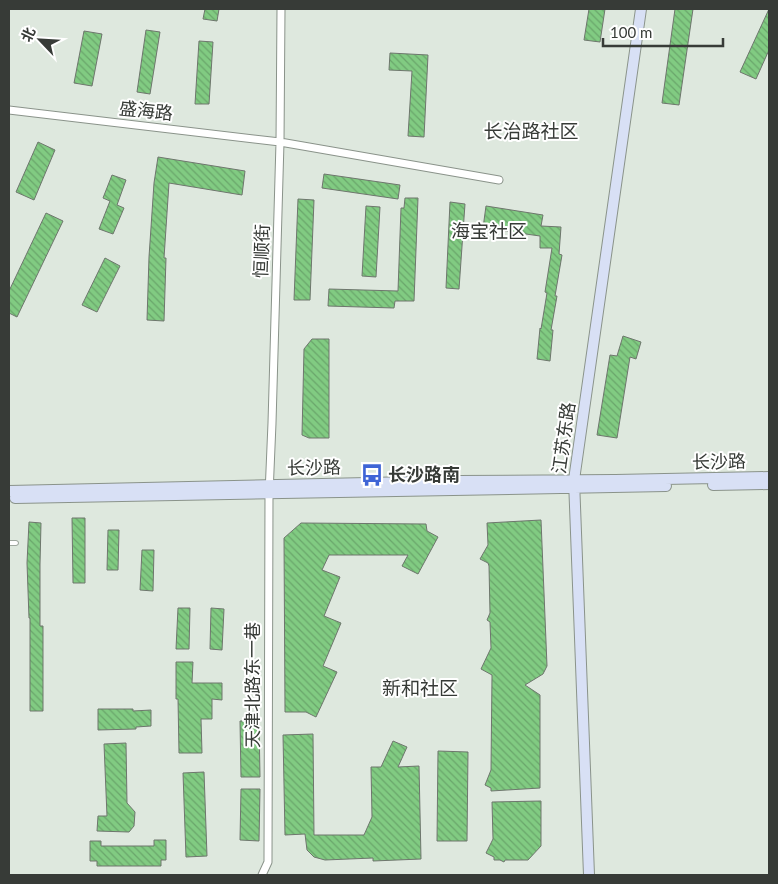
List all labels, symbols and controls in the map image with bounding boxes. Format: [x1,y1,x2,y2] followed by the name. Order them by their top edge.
[15,15,65,65] north arrow
[603,15,723,47] scale bar
[610,23,652,41] text: 100 m
[17,24,38,44] text: 北
[118,96,174,124] street label: 盛海路
[483,119,579,142] district label: 长治路社区
[451,219,527,242] district label: 海宝社区
[249,224,273,278] street label: 恒顺街
[547,401,579,475] street label: 江苏东路
[692,450,746,472] street label: 长沙路
[287,456,341,478] street label: 长沙路
[359,462,385,488] bus stop icon: 长沙路南
[388,463,460,485] place label: 长沙路南
[241,622,263,748] street label: 天津北路东一巷
[382,676,458,699] district label: 新和社区

